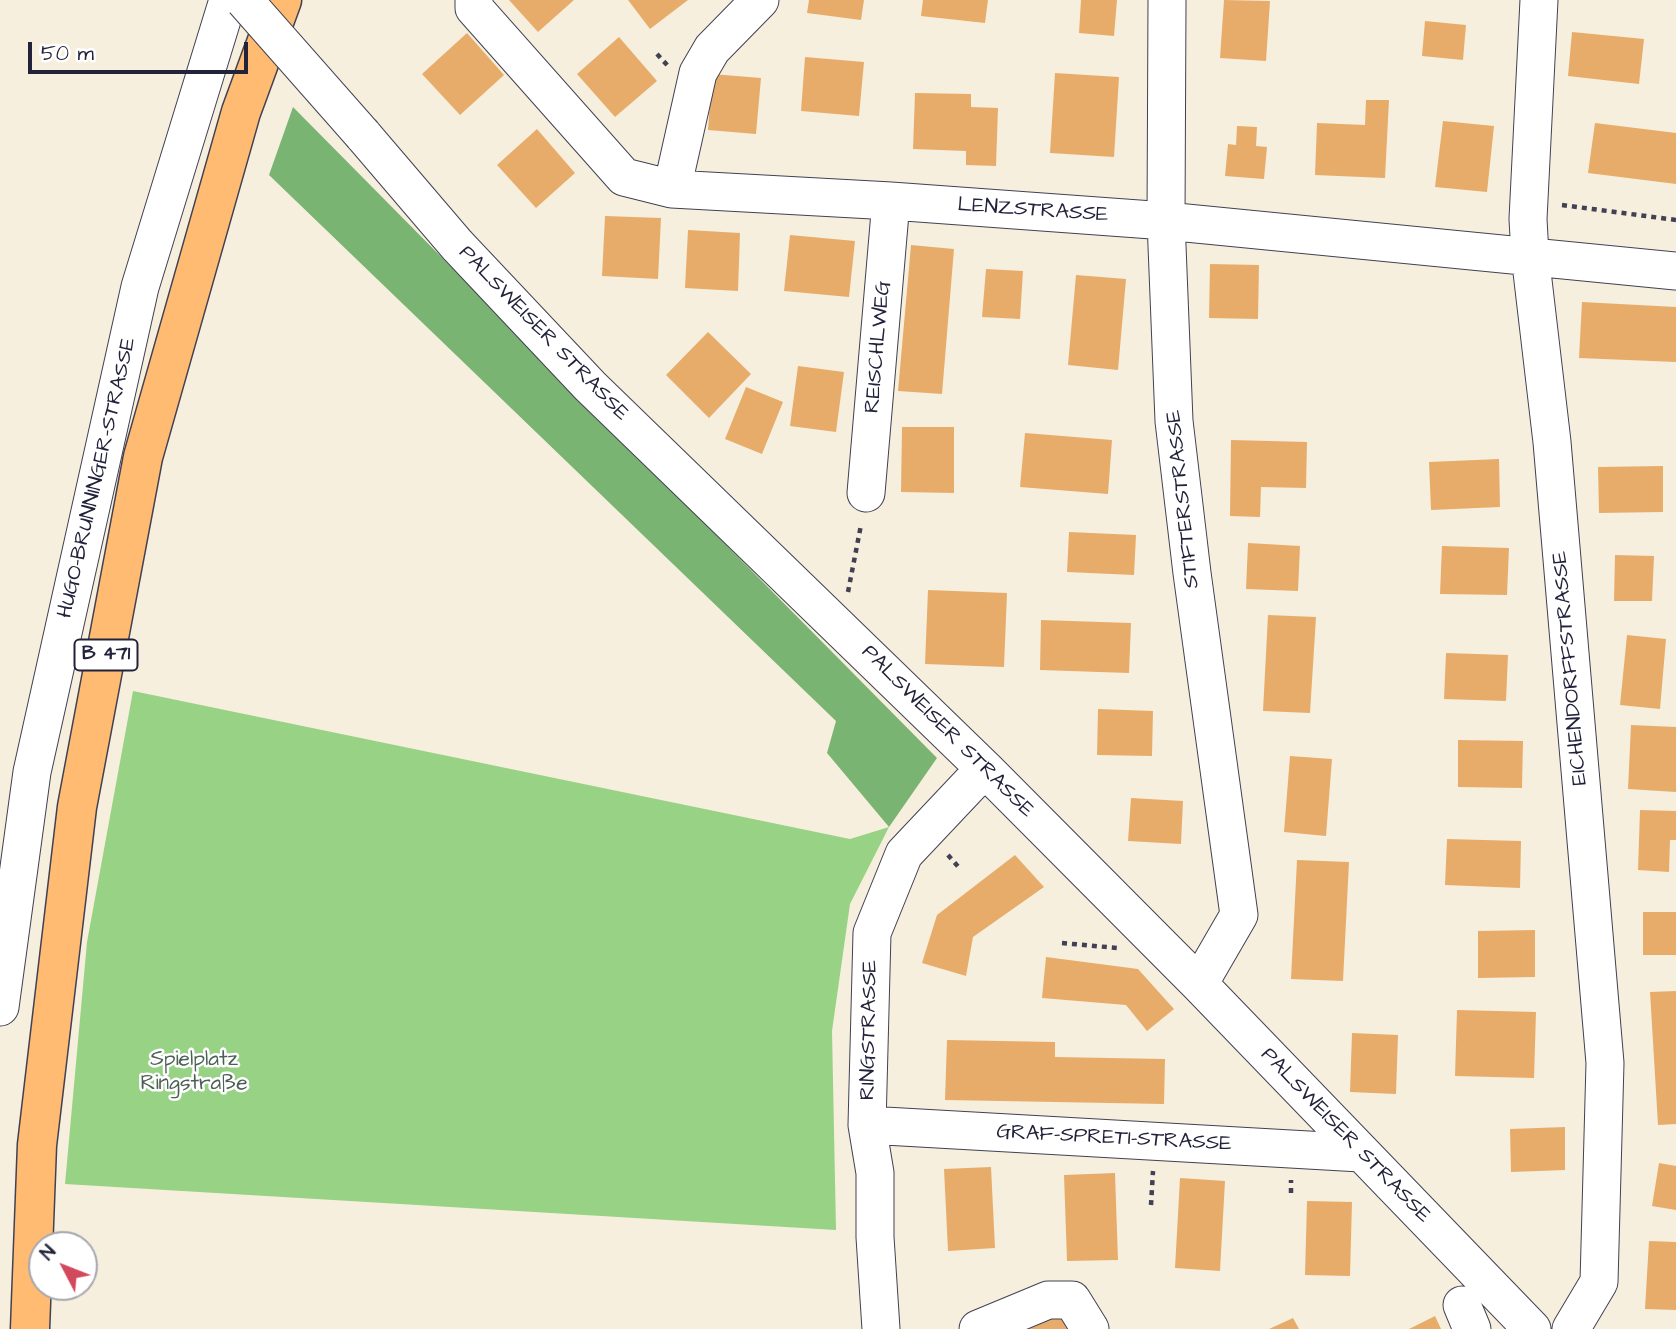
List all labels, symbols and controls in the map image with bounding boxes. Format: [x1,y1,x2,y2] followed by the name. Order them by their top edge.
[32,28,252,72] scale bar
[41,39,94,68] text: 50 m
[957,193,1109,229] street label: LENZSTRASSE
[453,241,633,427] street label: PALSWEISER STRASSE
[861,280,897,414] street label: REISCHLWEG
[53,335,143,621] street label: HUGO-BRUNNINGER-STRASSE
[1162,409,1206,589] street label: STIFTERSTRASSE
[1548,550,1594,786] street label: EICHENDORFFSTRASSE
[74,640,138,670] road number: B 471
[855,640,1039,824] street label: PALSWEISER STRASSE
[856,960,884,1100] street label: RINGSTRASSE
[1255,1043,1435,1229] street label: PALSWEISER STRASSE
[140,1048,248,1098] park label: Spielplatz Ringstraße
[996,1120,1232,1158] street label: GRAF-SPRETI-STRASSE
[28,1231,98,1301] north arrow
[34,1239,63,1266] text: N

